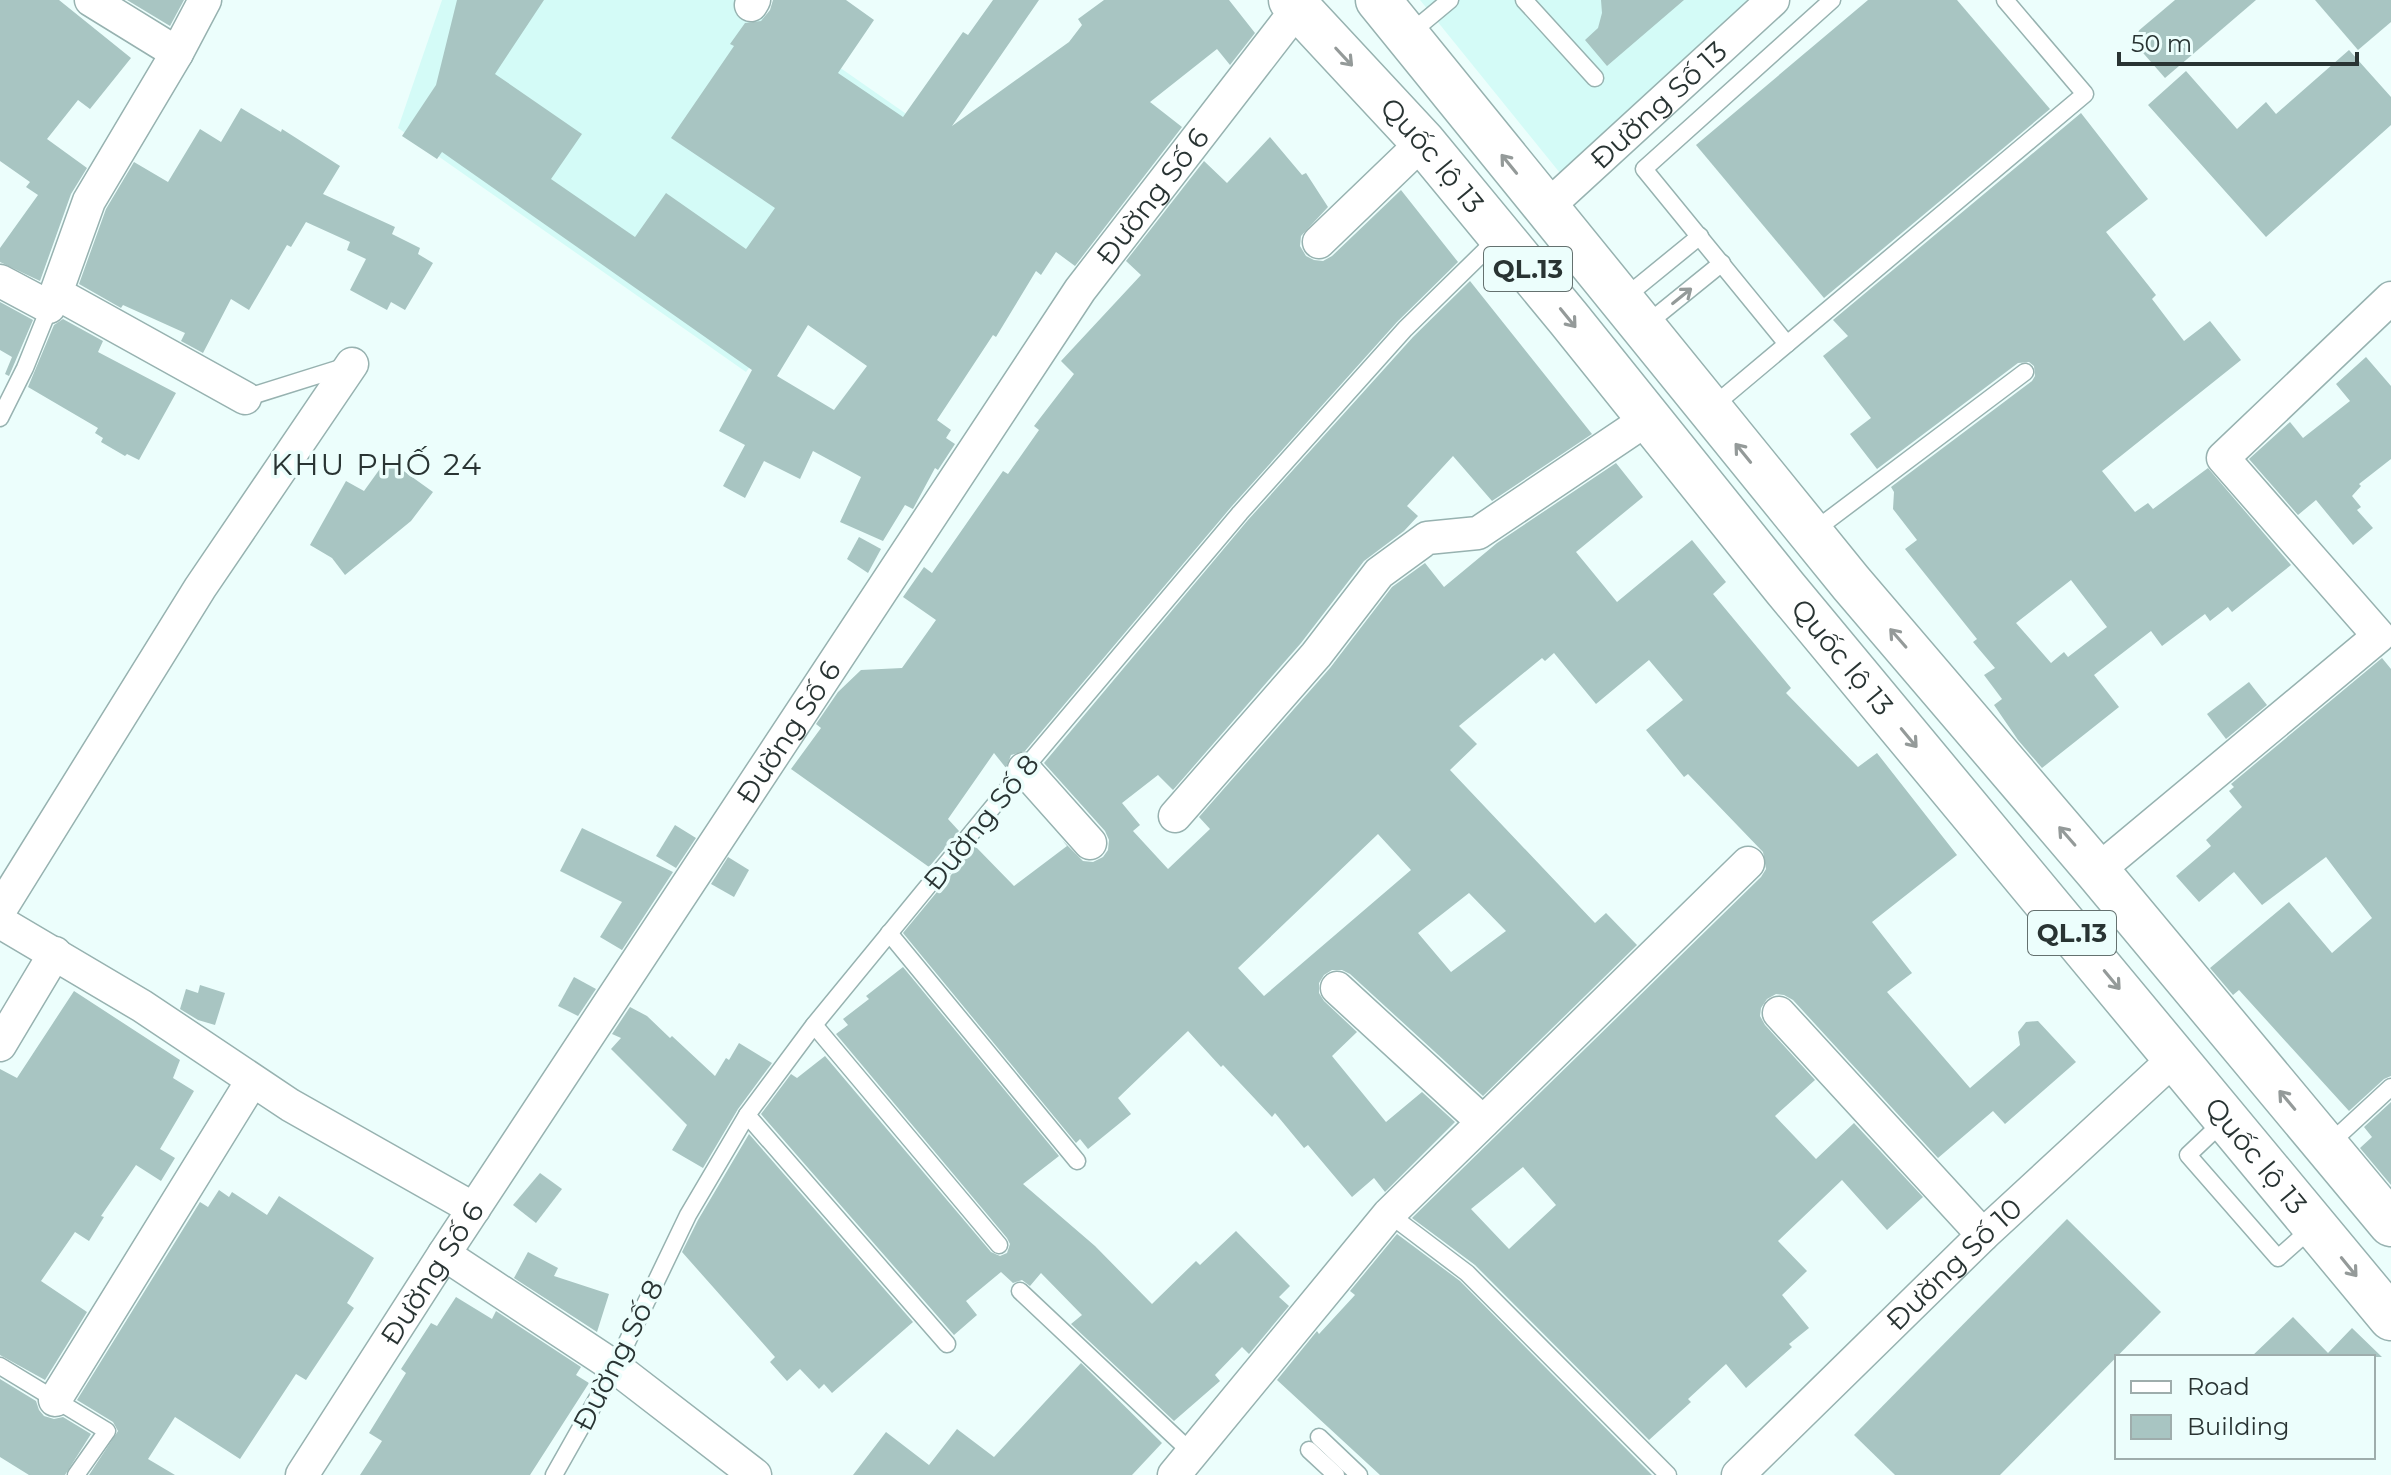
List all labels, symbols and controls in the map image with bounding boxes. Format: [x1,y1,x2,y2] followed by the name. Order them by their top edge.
[2119,16,2357,66] scale bar
[2131,29,2192,58] text: 50 m
[1583,34,1734,176] street label: Đường Số 13
[1334,47,1353,67] one-way arrow
[1373,90,1491,220] street label: Quốc lộ 13
[1089,121,1216,272] street label: Đường Số 6
[1500,154,1518,175] one-way arrow
[1484,247,1572,291] road number: QL.13
[1671,287,1692,305] one-way arrow
[1560,307,1577,328] one-way arrow
[1735,442,1753,463] one-way arrow
[271,446,483,483] district label: KHU PHỐ 24
[1784,592,1901,722] street label: Quốc lộ 13
[1889,629,1907,649] one-way arrow
[729,654,848,810] street label: Đường Số 6
[1900,727,1918,748] one-way arrow
[916,747,1046,897] street label: Đường Số 8
[2058,826,2076,846] one-way arrow
[2028,911,2116,955] road number: QL.13
[2103,970,2121,990] one-way arrow
[2198,1090,2314,1221] street label: Quốc lộ 13
[2278,1090,2296,1111] one-way arrow
[1879,1191,2029,1337] street label: Đường Số 10
[373,1195,491,1351] street label: Đường Số 6
[2340,1256,2358,1277] one-way arrow
[565,1274,671,1436] street label: Đường Số 8
[2115,1355,2375,1459] legend
[2187,1372,2250,1401] text: Road
[2187,1412,2290,1441] text: Building

